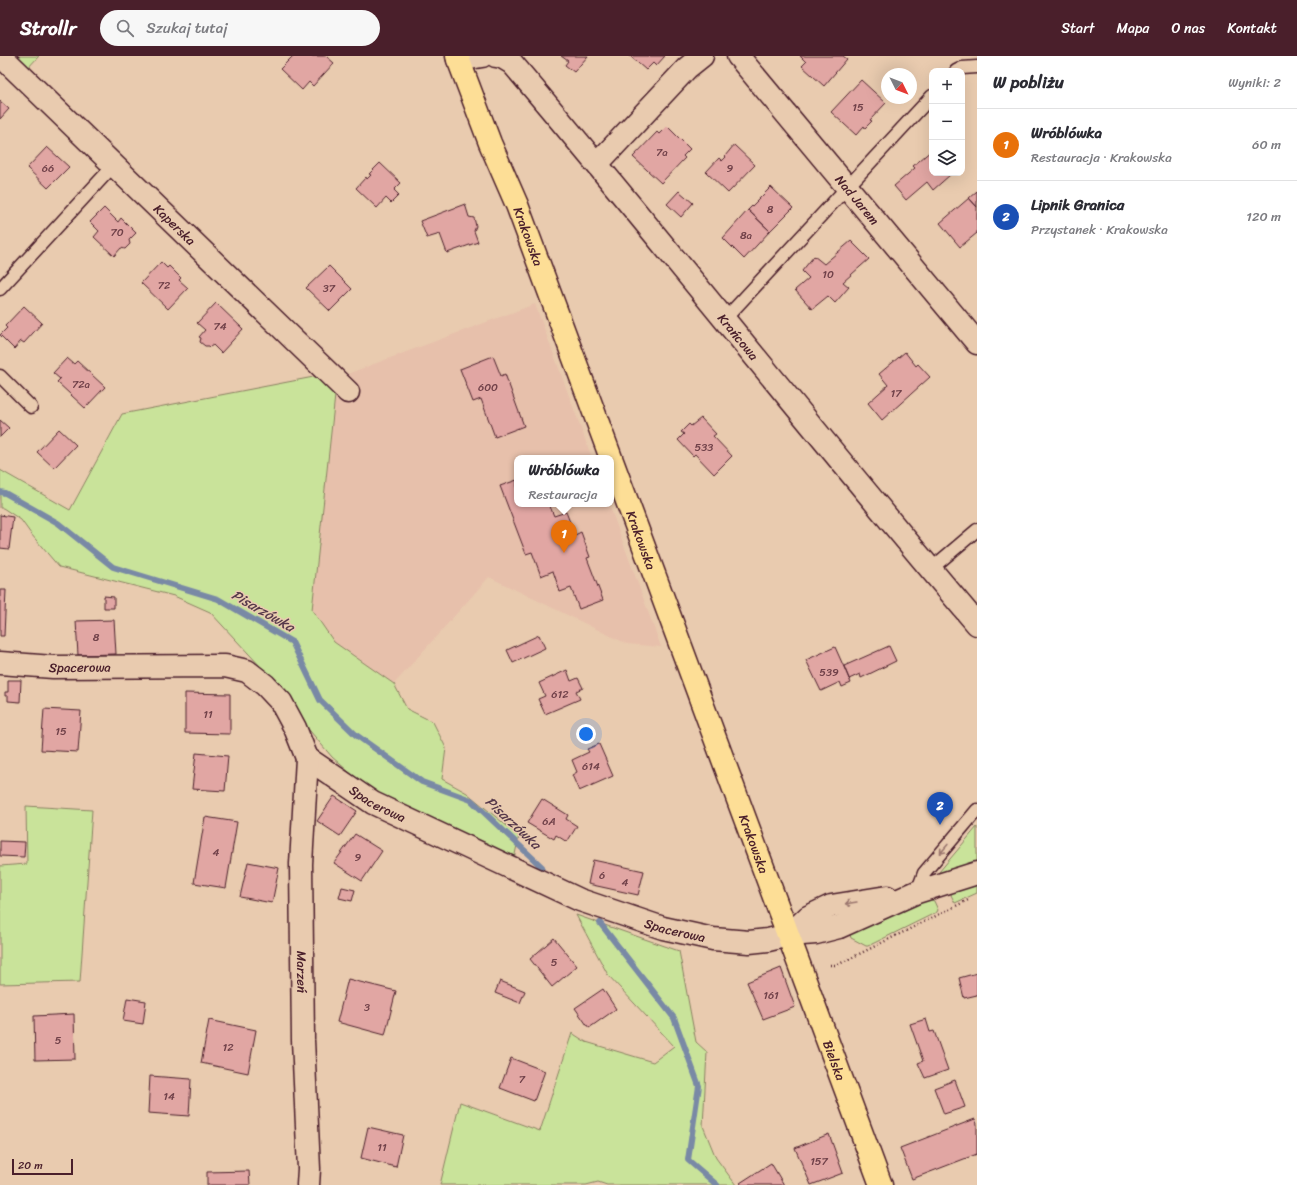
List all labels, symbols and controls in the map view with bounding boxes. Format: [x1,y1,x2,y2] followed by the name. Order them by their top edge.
[100,10,380,46] search box
[20,12,76,45] text: Strollr
[146,15,228,41] text: Szukaj tutaj
[1061,16,1095,41] text: Start
[1117,16,1149,41] text: Mapa
[1171,16,1205,41] text: O nas
[1227,16,1277,41] text: Kontakt
[114,17,136,39] icon: search
[993,67,1064,97] text: W pobliżu
[881,68,917,104] north arrow
[929,68,965,176] map controls
[929,68,965,104] button: +
[1228,71,1281,94] text: Wyniki: 2
[852,98,864,117] house number: 15
[929,104,965,140] button: −
[1031,120,1102,146] text: Wróblówka
[1003,133,1009,156] text: 1
[1252,133,1281,156] text: 60 m
[929,140,965,176] button: layers
[656,143,668,162] house number: 7a
[1031,146,1172,169] text: Restauracja · Krakowska
[42,159,54,178] house number: 66
[727,159,734,178] house number: 9
[830,169,886,230] street label: Nad Jarem
[1031,192,1124,218] text: Lipnik Granica
[148,198,202,251] street label: Kaperska
[767,200,774,219] house number: 8
[507,203,550,270] street label: Krakowska
[1002,205,1010,228] text: 2
[1246,205,1281,228] text: 120 m
[1031,218,1168,241] text: Przystanek · Krakowska
[110,223,124,242] house number: 70
[740,226,753,245] house number: 8a
[822,265,834,284] house number: 10
[158,276,171,295] house number: 72
[323,279,336,298] house number: 37
[712,308,765,366] street label: Krańcowa
[213,317,227,336] house number: 74
[72,375,91,394] house number: 72a
[478,378,498,397] house number: 600
[891,384,902,403] house number: 17
[695,438,713,457] house number: 533
[514,455,614,507] popup
[528,457,600,483] text: Wróblówka
[528,483,597,506] text: Restauracja
[620,507,663,573] street label: Krakowska
[551,520,577,553] pin: 1
[227,583,301,640] water label: Pisarzówka
[93,628,100,647] house number: 8
[48,655,111,679] street label: Spacerowa
[819,663,839,682] house number: 539
[551,685,569,704] house number: 612
[203,705,213,724] house number: 11
[55,722,67,741] house number: 15
[576,724,596,744] your location
[582,757,600,776] house number: 614
[345,779,410,829] street label: Spacerowa
[479,790,548,857] water label: Pisarzówka
[927,792,953,825] pin: 2
[733,811,776,877] street label: Krakowska
[542,812,556,831] house number: 6A
[213,843,220,862] house number: 4
[940,843,949,854] one-way arrow
[355,848,362,867] house number: 9
[599,866,605,885] house number: 6
[622,873,629,892] house number: 4
[845,899,858,907] one-way arrow
[641,911,708,949] street label: Spacerowa
[290,951,314,994] street label: Marzeń
[551,953,558,972] house number: 5
[763,986,779,1005] house number: 161
[364,998,370,1017] house number: 3
[55,1031,62,1050] house number: 5
[817,1037,853,1084] street label: Bielska
[222,1038,234,1057] house number: 12
[519,1070,526,1089] house number: 7
[163,1087,175,1106] house number: 14
[377,1138,387,1157] house number: 11
[810,1152,829,1171] house number: 157
[18,1156,43,1175] text: 20 m
[12,1157,73,1176] scale bar

